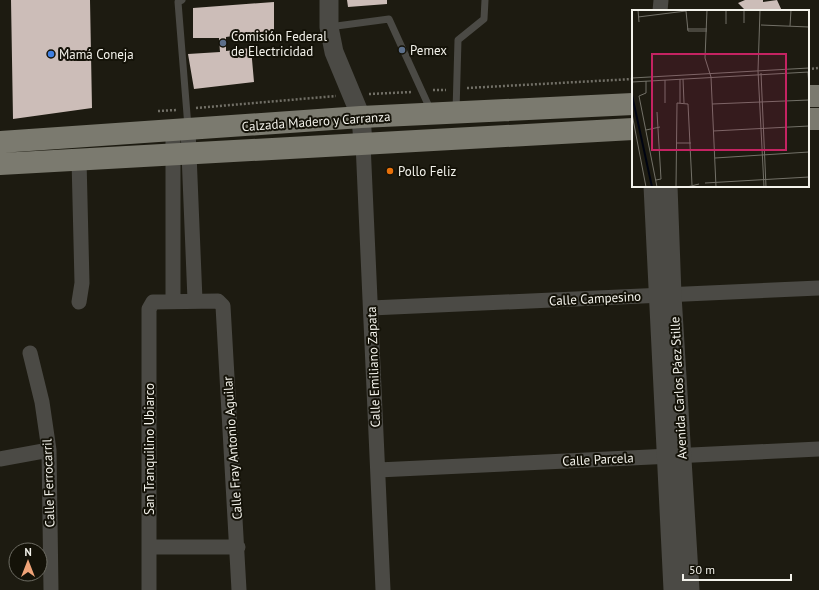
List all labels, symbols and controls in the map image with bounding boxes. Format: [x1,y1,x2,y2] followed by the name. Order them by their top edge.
[632,10,809,187] inset map
[231,28,327,60] place label: Comisión Federal de Electricidad
[218,38,228,48] marker: Comisión Federal de Electricidad
[410,42,447,59] place label: Pemex
[397,45,407,55] marker: Pemex
[59,46,134,63] place label: Mamá Coneja
[46,49,56,59] marker: Mamá Coneja
[241,108,391,135] street label: Calzada Madero y Carranza
[398,163,456,180] place label: Pollo Feliz
[385,166,395,176] marker: Pollo Feliz
[549,288,642,309] street label: Calle Campesino
[363,306,384,428] street label: Calle Emiliano Zapata
[666,316,691,460] street label: Avenida Carlos Páez Stille
[219,375,246,520] street label: Calle Fray Antonio Aguilar
[141,383,158,515] street label: San Tranquilino Ubiarco
[38,438,59,528] street label: Calle Ferrocarril
[562,449,634,470] street label: Calle Parcela
[8,542,48,582] north arrow
[24,545,32,559] text: N
[683,556,791,582] scale bar
[689,562,715,577] text: 50 m

